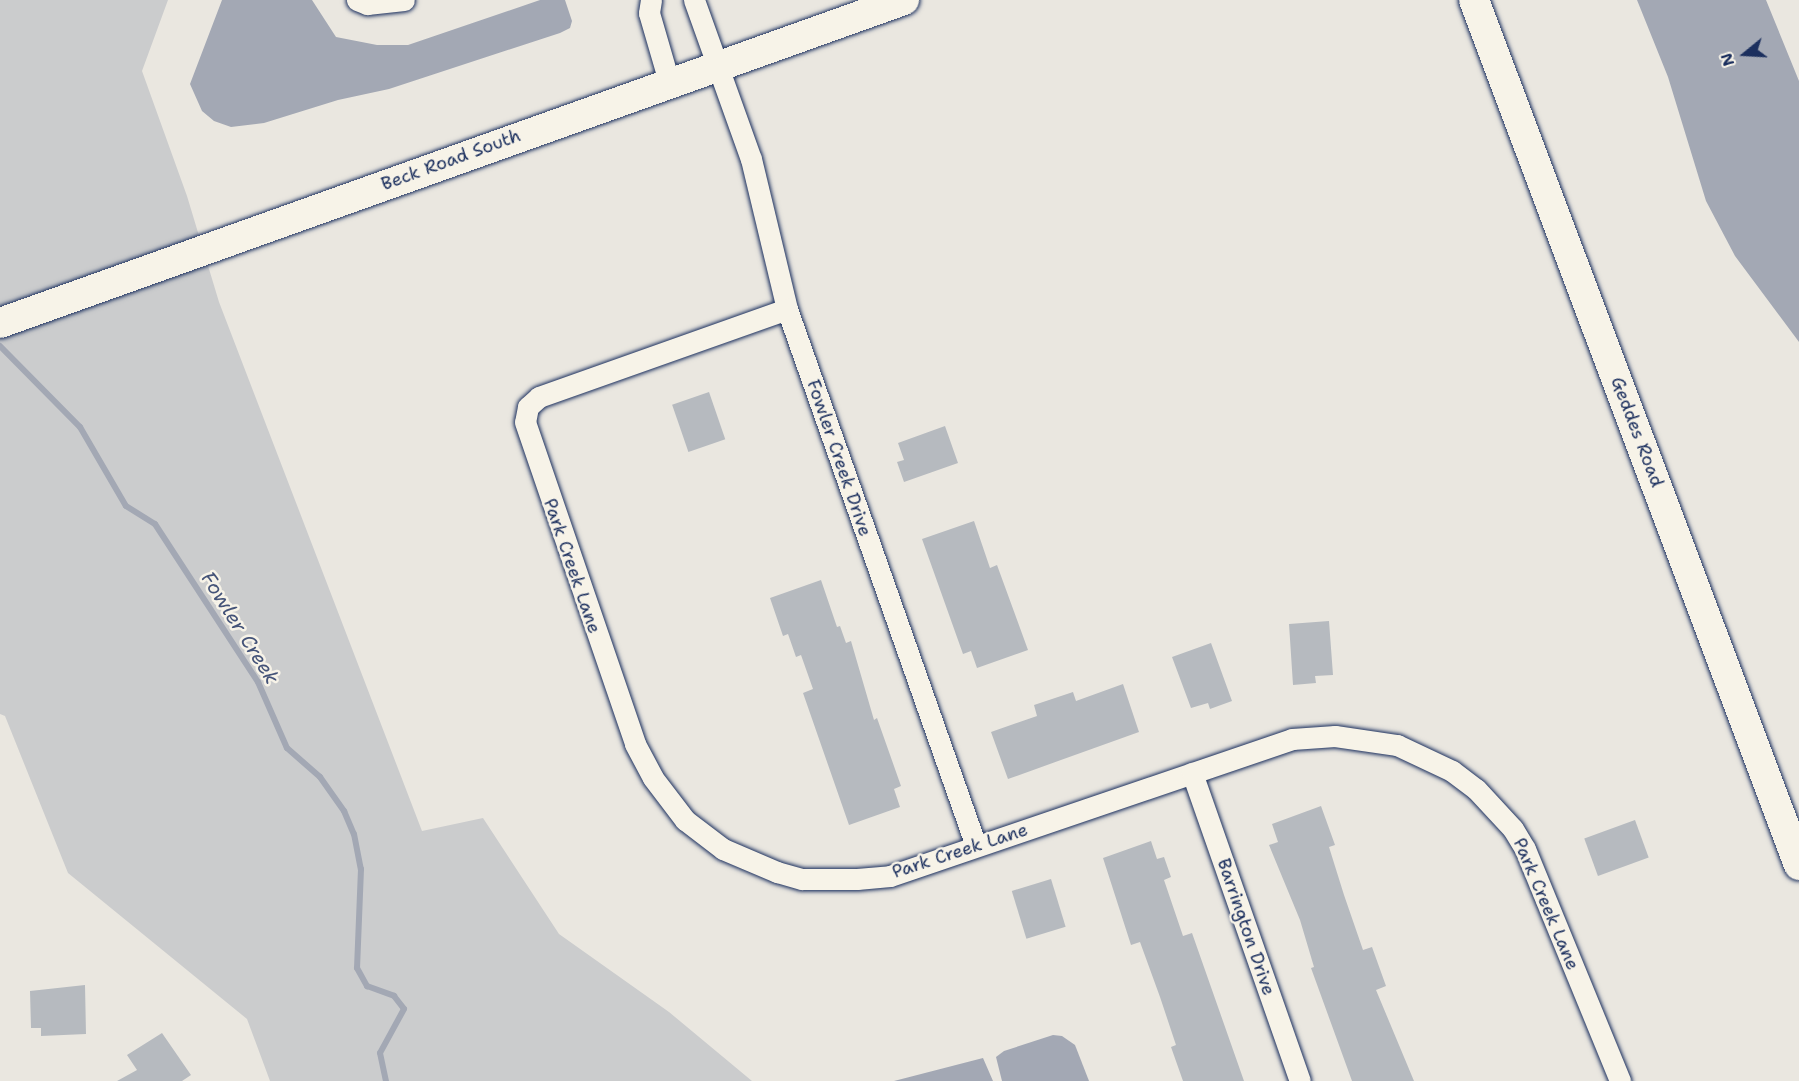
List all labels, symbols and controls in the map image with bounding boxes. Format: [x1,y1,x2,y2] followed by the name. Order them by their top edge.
[1715,24,1775,84] north arrow
[1715,50,1739,69] text: N
[378,125,524,195] street label: Beck Road South
[1606,374,1668,490] street label: Geddes Road
[802,377,876,539] street label: Fowler Creek Drive
[539,496,605,636] street label: Park Creek Lane
[196,567,284,689] water label: Fowler Creek
[890,819,1030,883] street label: Park Creek Lane
[1508,835,1584,973] street label: Park Creek Lane
[1212,856,1280,998] street label: Barrington Drive

